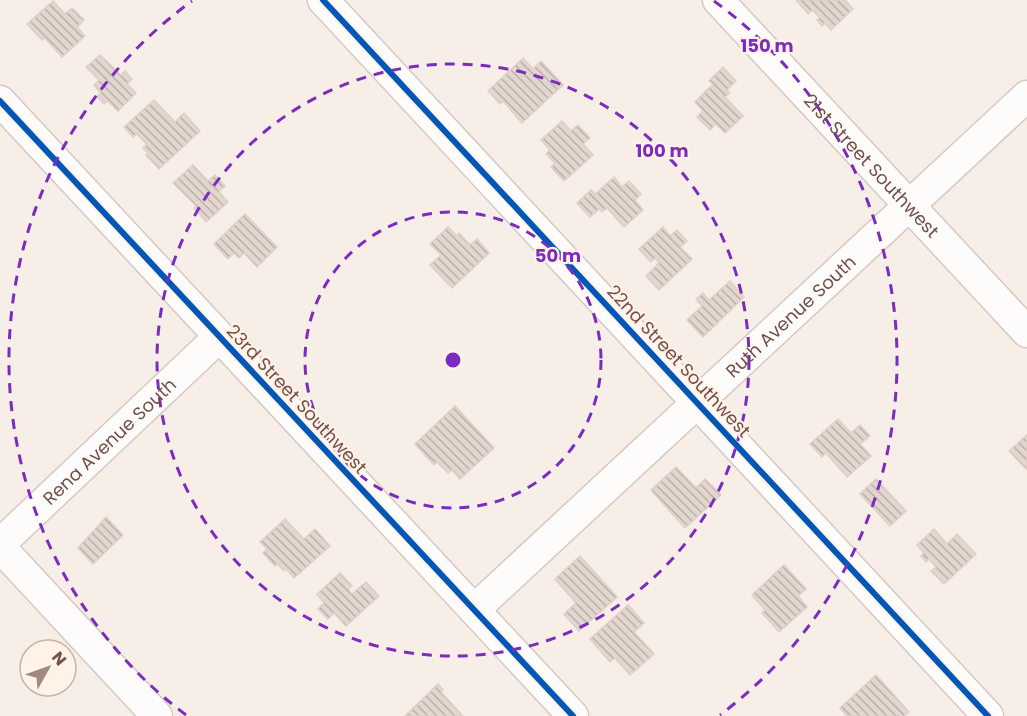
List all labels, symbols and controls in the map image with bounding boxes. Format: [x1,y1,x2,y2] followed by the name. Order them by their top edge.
[740,33,794,58] text: 150 m
[799,88,945,243] street label: 21st Street Southwest
[635,138,689,163] text: 100 m
[535,243,581,268] text: 50 m
[720,249,861,383] street label: Ruth Avenue South
[602,279,756,443] street label: 22nd Street Southwest
[221,319,373,479] street label: 23rd Street Southwest
[443,350,463,370] centre of rings
[37,372,181,510] street label: Rena Avenue South
[18,638,78,698] north arrow
[46,647,72,671] text: N

